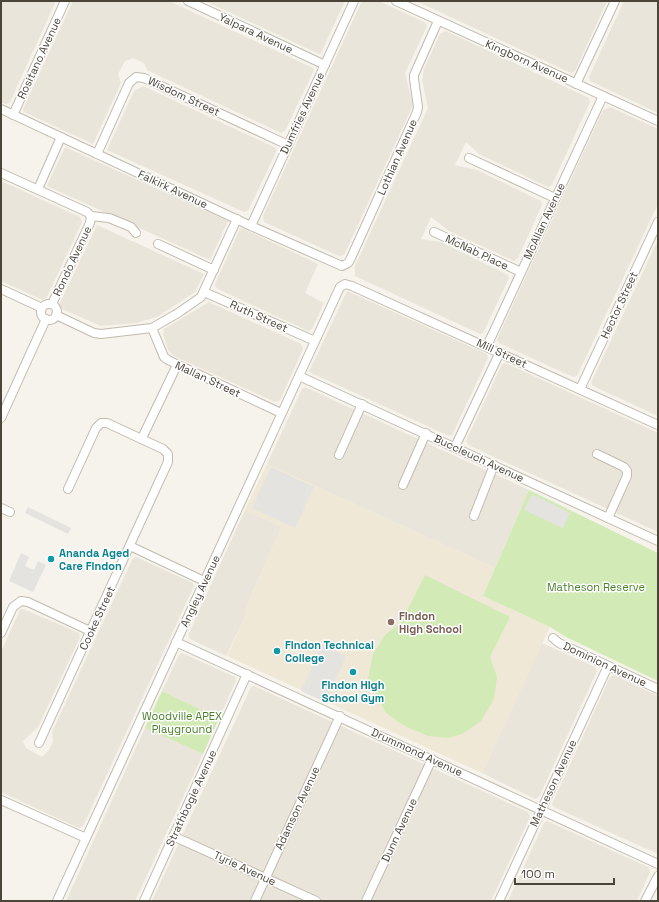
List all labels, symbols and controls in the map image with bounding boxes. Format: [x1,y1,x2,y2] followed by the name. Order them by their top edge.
[217,10,295,56] street label: Yalpara Avenue
[14,15,64,101] street label: Rositano Avenue
[483,36,571,86] street label: Kingborn Avenue
[277,70,327,156] street label: Dumfries Avenue
[146,73,222,119] street label: Wisdom Street
[374,117,420,197] street label: Lothian Avenue
[136,167,210,211] street label: Falkirk Avenue
[520,180,568,262] street label: McAllan Avenue
[50,224,94,298] street label: Rondo Avenue
[443,231,511,273] street label: McNab Place
[597,269,641,341] street label: Hector Street
[228,297,290,335] street label: Ruth Street
[475,335,529,371] street label: Mill Street
[173,358,243,400] street label: Mallan Street
[432,431,526,485] street label: Buccleuch Avenue
[59,546,129,573] place label: Ananda Aged Care Findon
[177,553,223,629] street label: Angley Avenue
[46,554,56,564] marker: Ananda Aged Care Findon
[547,580,645,594] park label: Matheson Reserve
[76,584,118,652] street label: Cooke Street
[399,609,462,636] place label: Findon High School
[386,617,396,627] marker: Findon High School
[285,638,374,665] place label: Findon Technical College
[561,638,649,690] street label: Dominion Avenue
[272,646,282,656] marker: Findon Technical College
[348,667,358,677] marker: Findon High School Gym
[322,678,385,705] place label: Findon High School Gym
[142,709,222,736] park label: Woodville APEX Playground
[369,725,465,779] street label: Drummond Avenue
[527,737,579,829] street label: Matheson Avenue
[162,747,220,849] street label: Strathbogie Avenue
[271,764,323,852] street label: Adamson Avenue
[378,796,420,864] street label: Dunn Avenue
[212,847,278,889] street label: Tyrie Avenue
[515,860,614,886] scale bar
[521,866,555,882] text: 100 m

